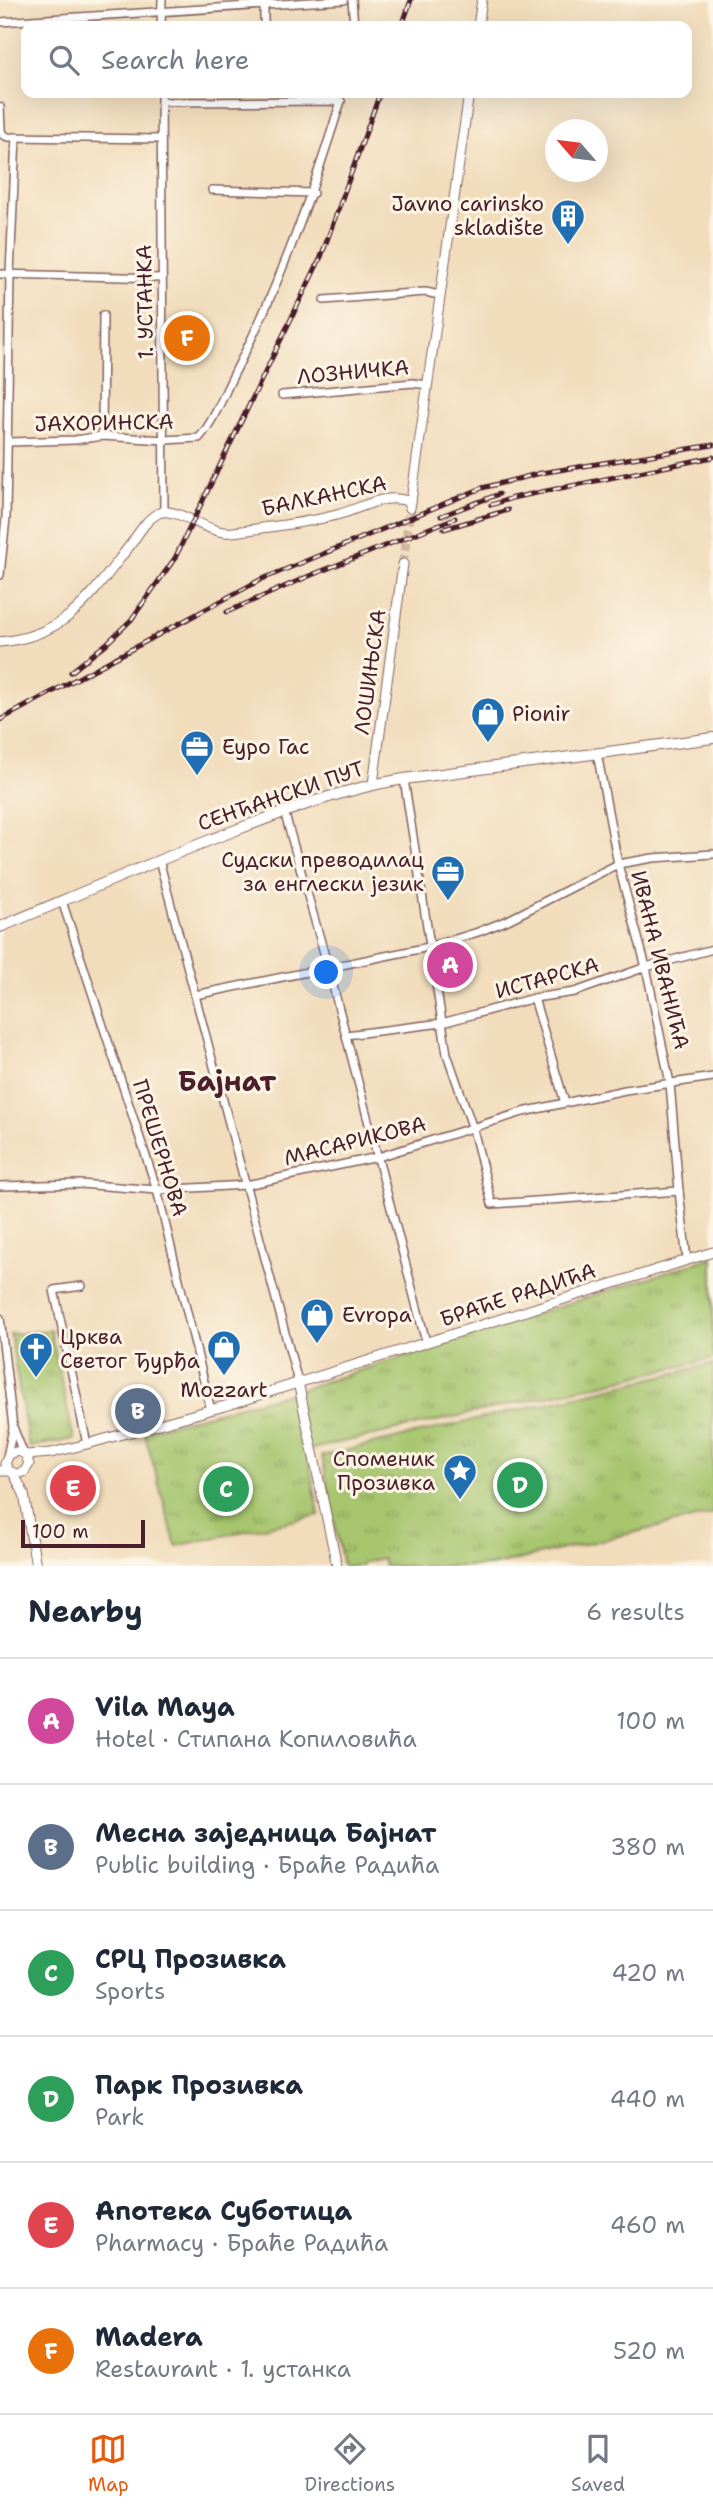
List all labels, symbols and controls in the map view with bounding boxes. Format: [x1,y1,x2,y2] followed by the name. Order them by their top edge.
[21,21,692,98] search box
[45,41,83,79] icon: search
[101,42,250,77] text: Search here
[545,119,608,182] north arrow
[391,190,544,242] place label: Javno carinsko skladište
[549,197,587,246] building icon: Javno carinsko skladište
[130,244,160,360] street label: 1. УСТАНКА
[164,312,210,364] pin: F
[296,353,410,391] street label: ЛОЗНИЧКА
[34,408,174,438] street label: ЈАХОРИНСКА
[259,469,389,523] street label: БАЛКАНСКА
[347,607,393,737] street label: ЛОШИЊСКА
[469,695,507,744] shop icon: Pionir
[512,700,571,728] place label: Pionir
[178,728,216,777] office icon: Еуро Гас
[222,733,310,761] place label: Еуро Гас
[194,754,368,838] street label: СЕНЋАНСКИ ПУТ
[221,846,424,898] place label: Судски преводилац за енглески језик
[429,853,467,902] office icon: Судски преводилац за енглески језик
[624,868,696,1052] street label: ИВАНА ИВАНИЋА
[427,939,473,991] pin: A
[492,951,602,1005] street label: ИСТАРСКА
[309,955,343,989] your location
[178,1062,276,1100] district label: Бајнат
[126,1076,194,1220] street label: ПРЕШЕРНОВА
[281,1110,429,1172] street label: МАСАРИКОВА
[436,1257,600,1333] street label: БРАЋЕ РАДИЋА
[298,1296,336,1345] shop icon: Evropa
[342,1301,412,1329] place label: Evropa
[60,1323,200,1375] place label: Црква Светог Ђурђа
[205,1328,243,1377] shop icon: Mozzart
[17,1330,55,1379] church icon: Црква Светог Ђурђа
[180,1376,268,1404] place label: Mozzart
[115,1385,161,1437] pin: B
[333,1445,435,1497] place label: Споменик Прозивка
[441,1452,479,1501] place icon: Споменик Прозивка
[497,1459,543,1511] pin: D
[50,1462,96,1514] pin: E
[203,1463,249,1515] pin: C
[21,1517,145,1549] scale bar
[32,1519,89,1544] text: 100 m
[28,1591,143,1632] text: Nearby
[586,1597,685,1627] text: 6 results
[95,1689,235,1724] text: Vila Maya
[42,1706,60,1736] text: A
[616,1706,685,1736] text: 100 m
[95,1724,417,1754] text: Hotel · Стипана Копиловића
[95,1815,436,1850] text: Месна заједница Бајнат
[44,1832,58,1862] text: B
[610,1832,685,1862] text: 380 m
[95,1850,439,1880] text: Public building · Браће Радића
[95,1941,286,1976] text: СРЦ Прозивка
[44,1958,58,1988] text: C
[611,1958,685,1988] text: 420 m
[95,1976,166,2006] text: Sports
[95,2067,303,2102] text: Парк Прозивка
[43,2084,59,2114] text: D
[610,2084,685,2114] text: 440 m
[95,2102,144,2132] text: Park
[95,2193,352,2228] text: Апотека Суботица
[43,2210,59,2240] text: E
[610,2210,685,2240] text: 460 m
[95,2228,388,2258] text: Pharmacy · Браће Радића
[95,2319,203,2354] text: Madera
[44,2336,58,2366] text: F
[613,2336,685,2366] text: 520 m
[95,2354,351,2384] text: Restaurant · 1. устанка
[88,2430,129,2497] tab: Map
[305,2430,395,2497] tab: Directions
[571,2430,625,2497] tab: Saved

